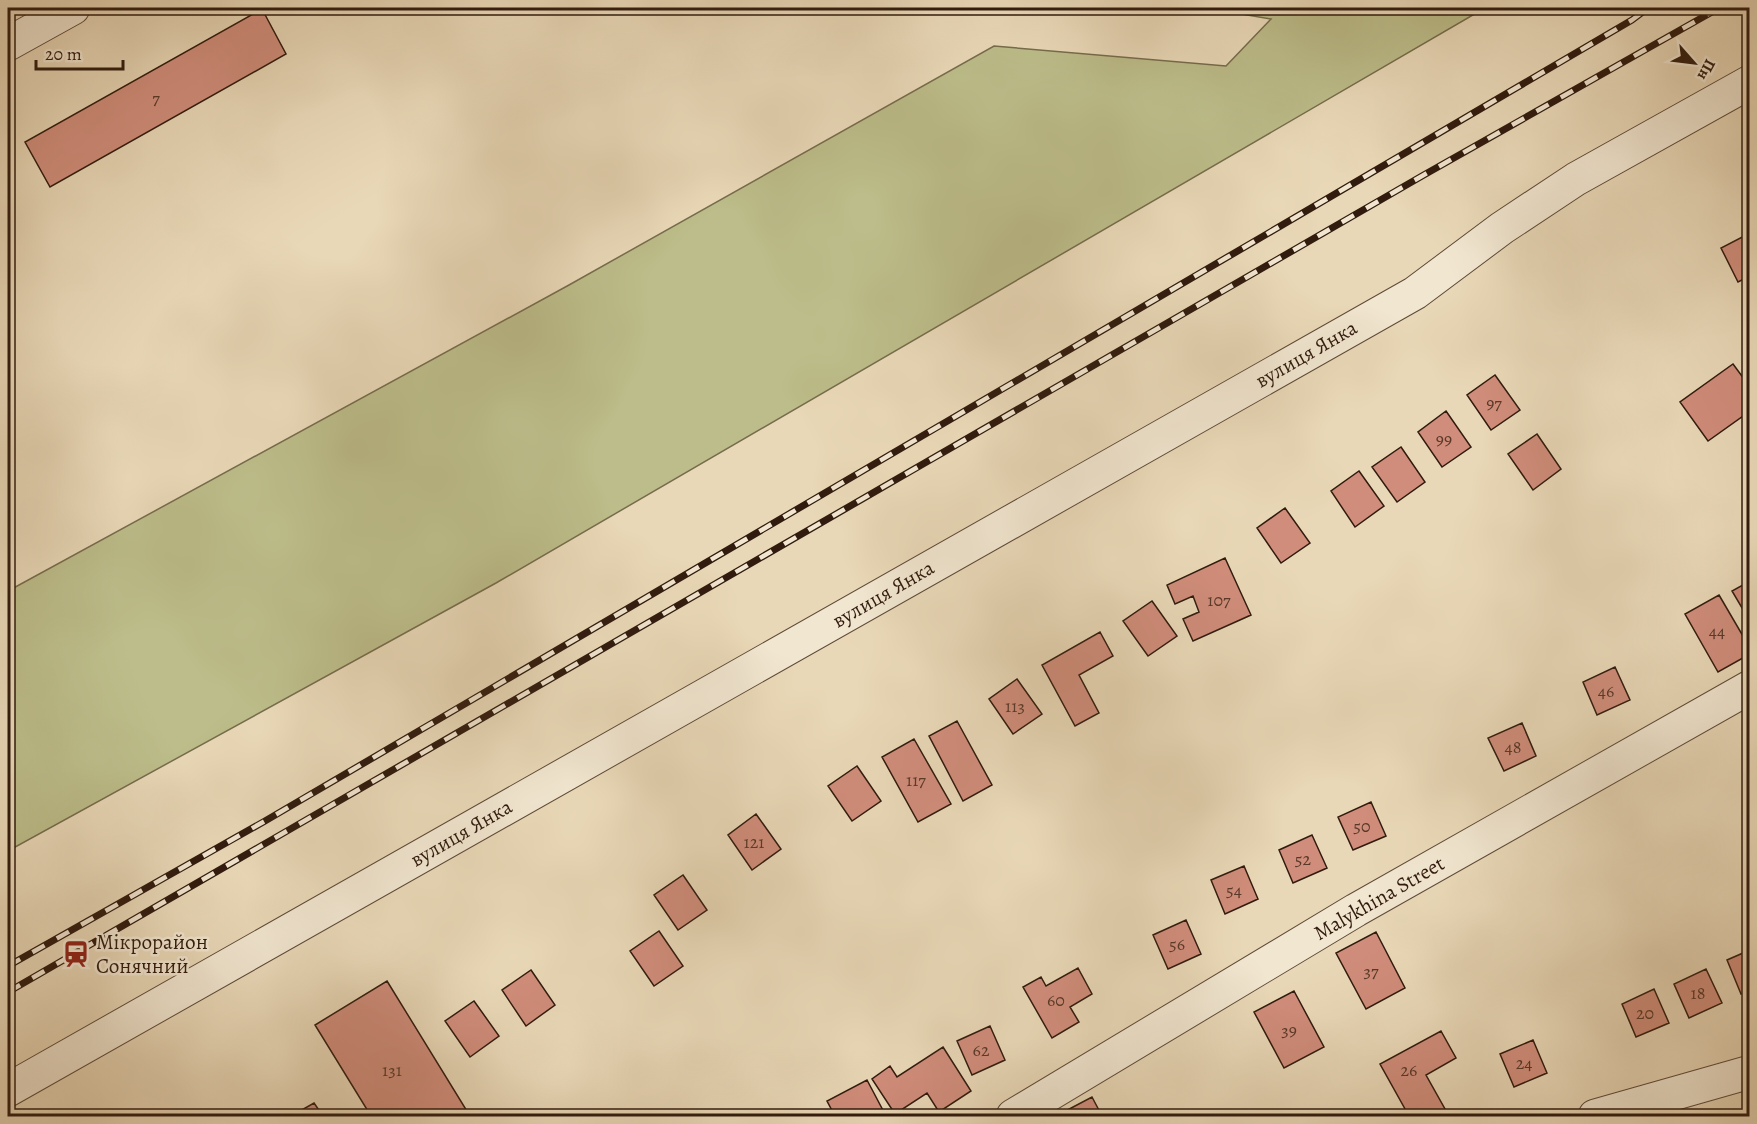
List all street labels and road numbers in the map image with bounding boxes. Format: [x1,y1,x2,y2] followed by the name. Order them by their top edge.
[1250,313,1362,394] street label: вулиця Янка
[827,553,939,634] street label: вулиця Янка
[405,792,517,873] street label: вулиця Янка
[1309,849,1449,947] street label: Malykhina Street

